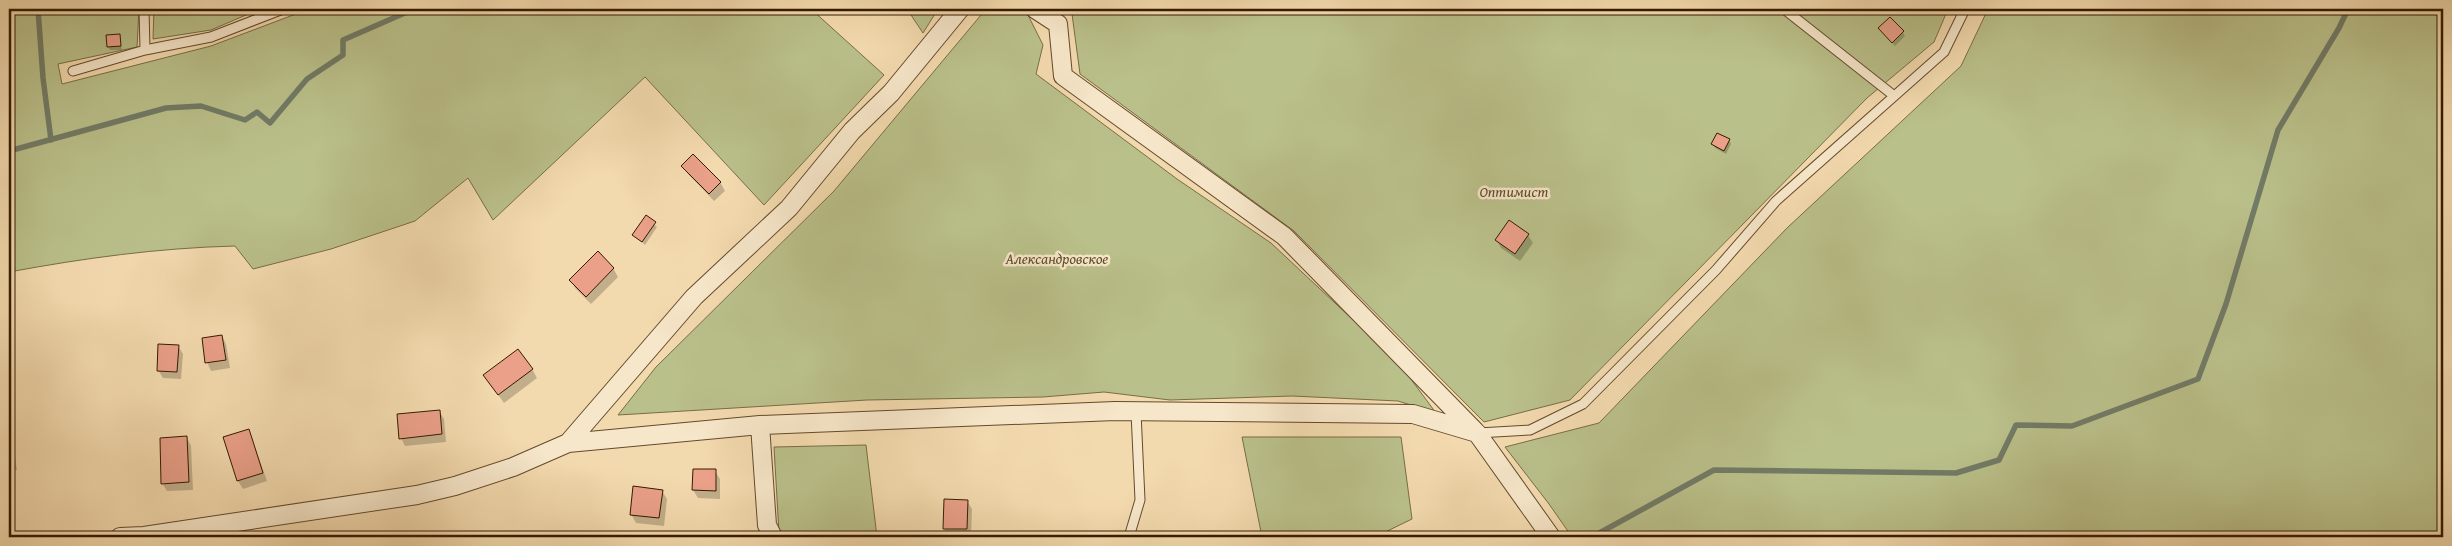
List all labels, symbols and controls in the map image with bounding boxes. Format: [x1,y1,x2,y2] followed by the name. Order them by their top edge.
[1479,181,1549,202] park label: Оптимист
[1005,248,1108,269] park label: Александровское

